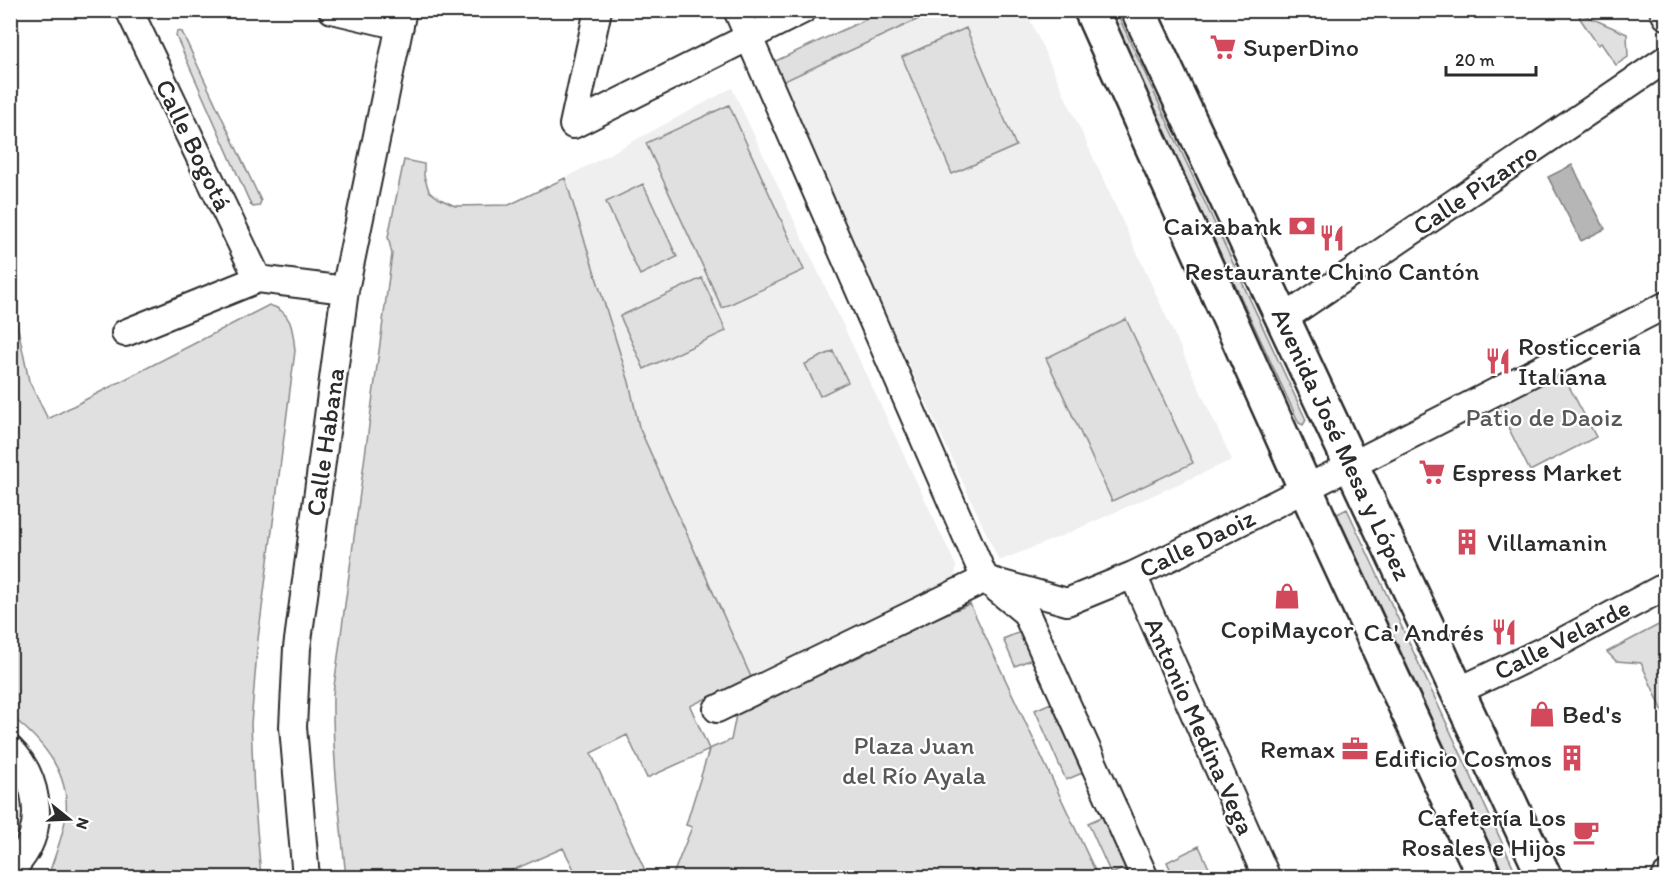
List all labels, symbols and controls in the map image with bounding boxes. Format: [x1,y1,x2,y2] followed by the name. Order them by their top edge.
[1243,31,1359,63] place label: SuperDino
[1208,32,1238,62] supermarket icon: SuperDino
[1446,39,1536,77] scale bar
[1455,49,1495,71] text: 20 m
[148,74,240,217] street label: Calle Bogotá
[1407,136,1543,242] street label: Calle Pizarro
[1163,210,1283,242] place label: Caixabank
[1287,211,1317,241] bank icon: Caixabank
[1317,223,1347,253] restaurant icon: Restaurante Chino Cantón
[1185,255,1480,287] place label: Restaurante Chino Cantón
[1265,303,1419,585] street label: Avenida José Mesa y López
[1518,330,1641,392] place label: Rosticceria Italiana
[1483,346,1513,376] restaurant icon: Rosticceria Italiana
[299,366,351,518] street label: Calle Habana
[1465,401,1623,433] park label: Patio de Daoiz
[1452,456,1622,488] place label: Espress Market
[1417,457,1447,487] supermarket icon: Espress Market
[1134,501,1260,585] street label: Calle Daoiz
[1487,526,1607,558] place label: Villamanin
[1452,527,1482,557] building icon: Villamanin
[1272,581,1302,611] shop icon: CopiMaycor
[1489,591,1635,687] street label: Calle Velarde
[1138,612,1262,840] street label: Antonio Medina Vega
[1221,613,1354,645] place label: CopiMaycor
[1363,616,1484,648] place label: Ca' Andrés
[1489,617,1519,647] restaurant icon: Ca' Andrés
[1562,698,1622,730] place label: Bed's
[1527,699,1557,729] shop icon: Bed's
[842,729,987,791] park label: Plaza Juan del Río Ayala
[1260,733,1335,765] place label: Remax
[1340,734,1370,764] office icon: Remax
[1374,742,1552,774] place label: Edificio Cosmos
[1557,743,1587,773] building icon: Edificio Cosmos
[39,789,99,849] north arrow
[1401,801,1566,863] place label: Cafetería Los Rosales e Hijos
[72,815,93,832] text: N
[1571,817,1601,847] cafe icon: Cafetería Los Rosales e Hijos

